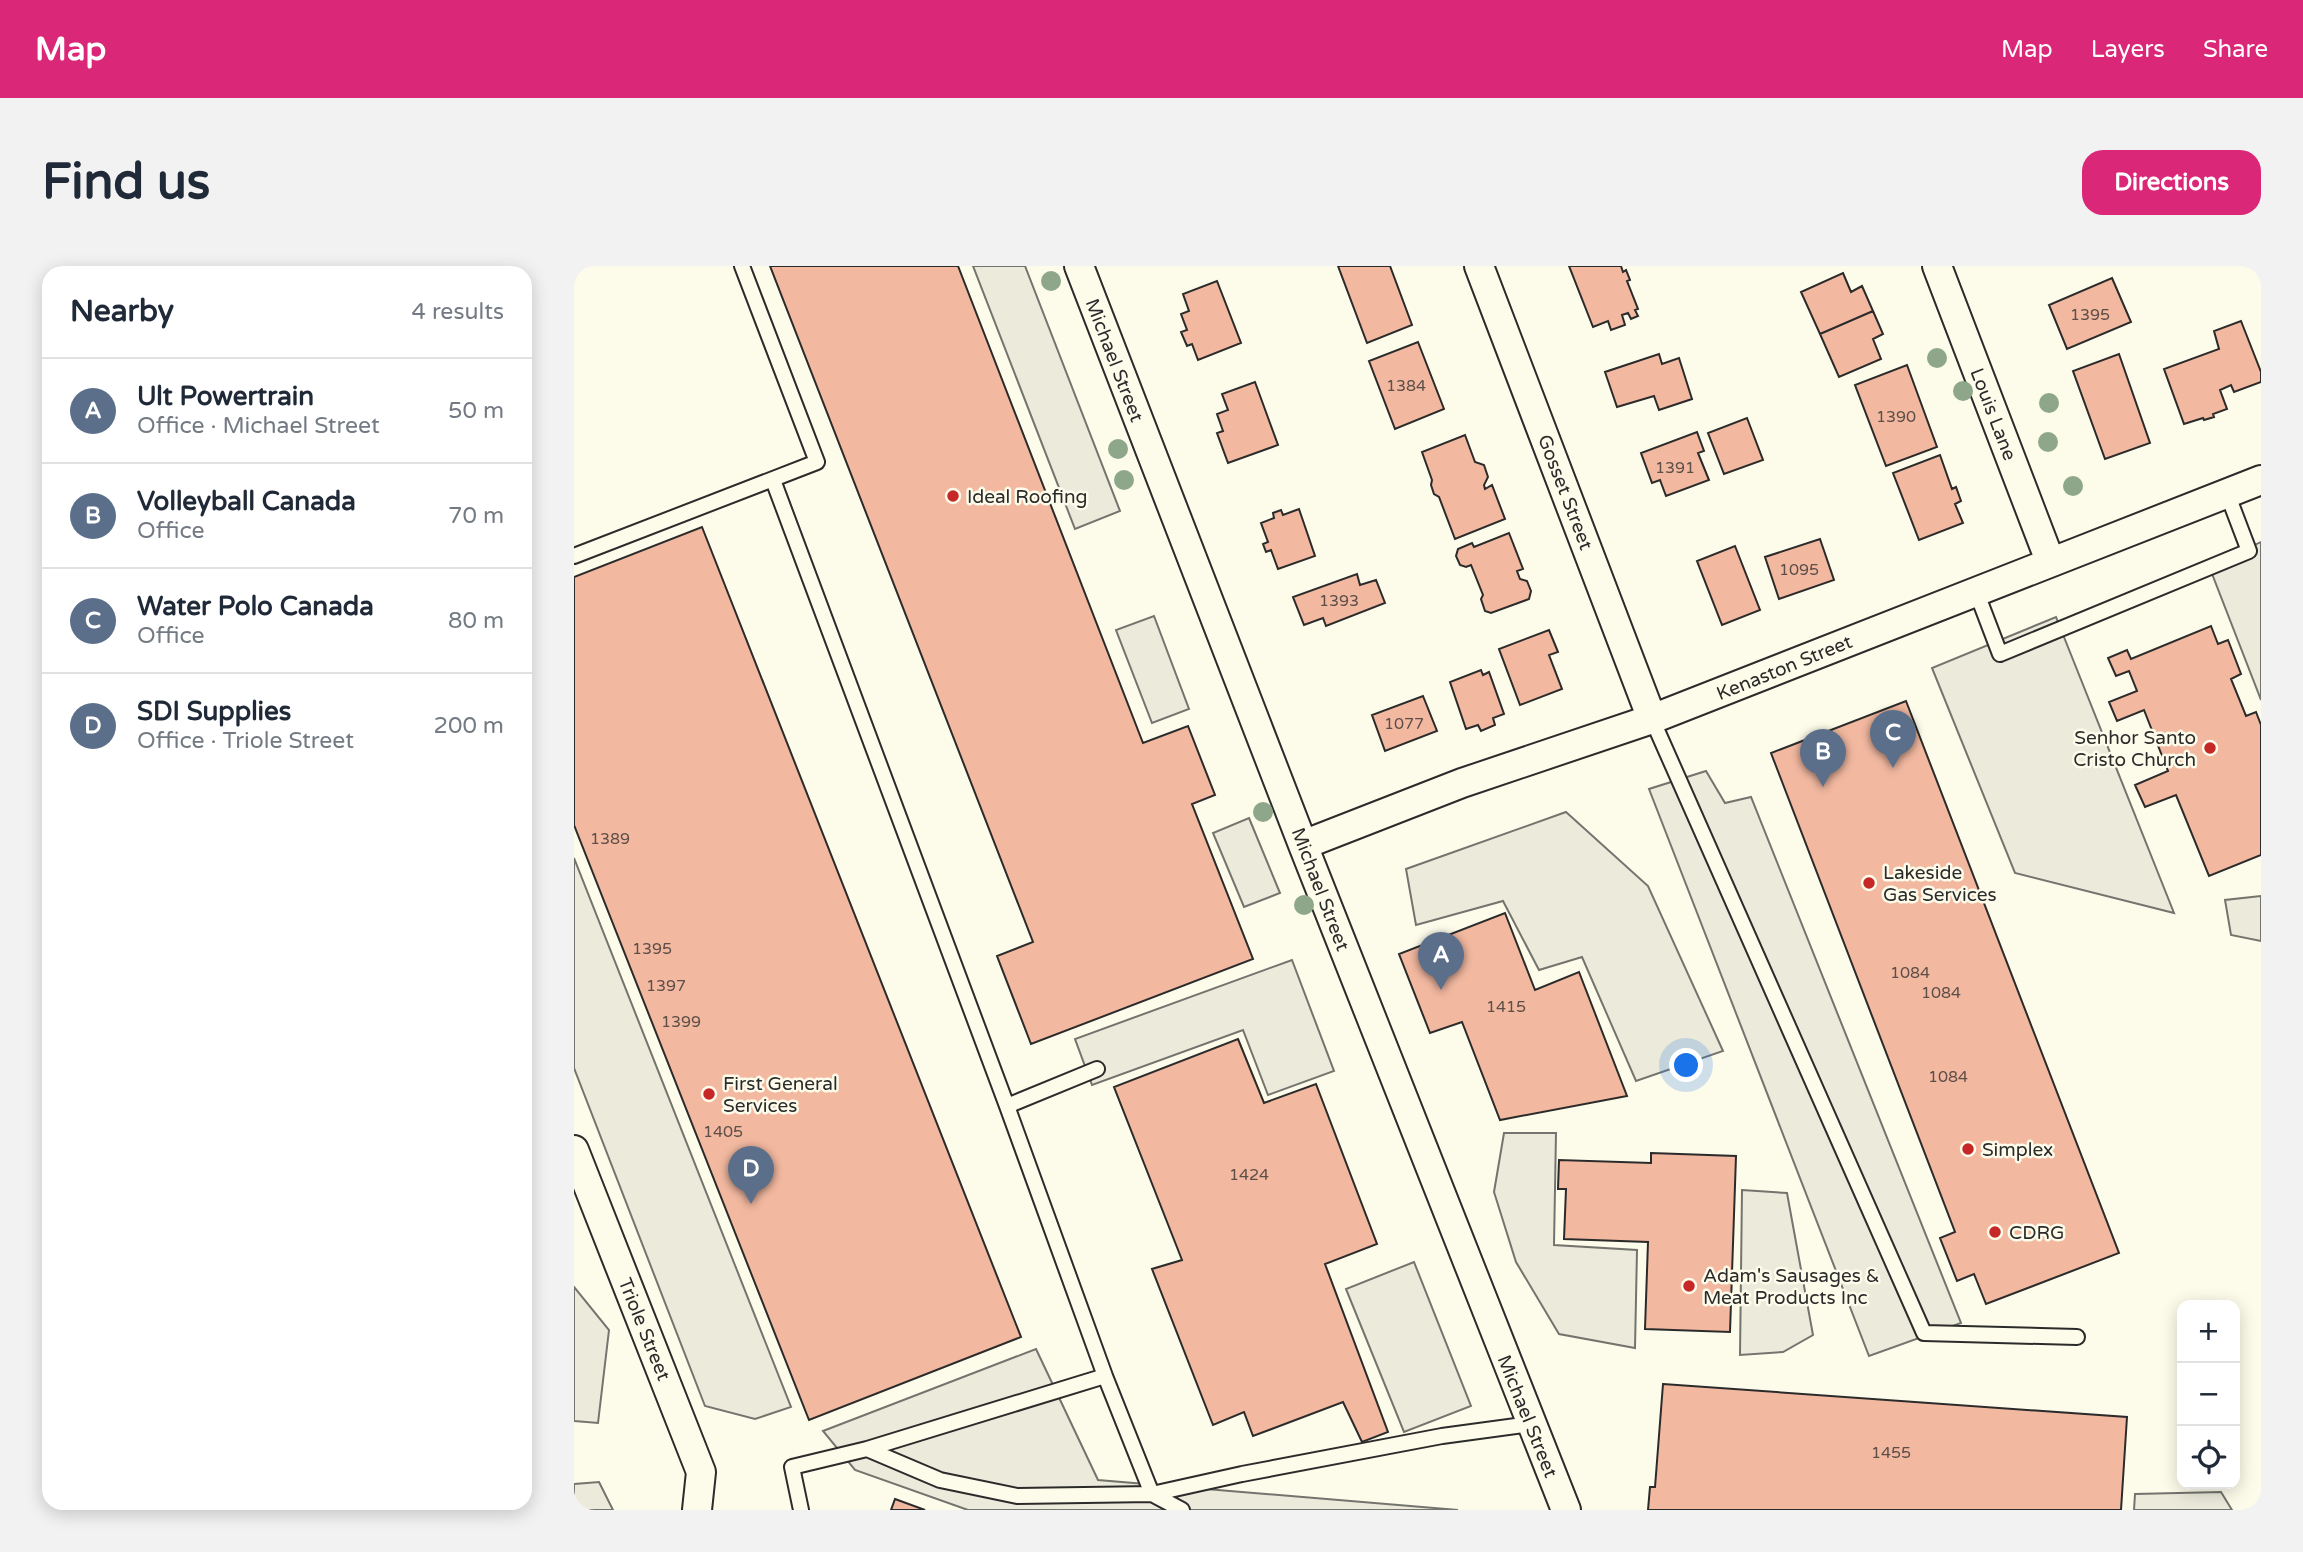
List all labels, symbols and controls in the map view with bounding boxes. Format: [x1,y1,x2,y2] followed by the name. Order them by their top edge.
[35,30,106,69] text: Map
[2001,35,2053,64] text: Map
[2091,35,2165,64] text: Layers
[2203,35,2268,64] text: Share
[2082,150,2261,215] button: Directions
[42,153,210,212] text: Find us
[70,293,174,330] text: Nearby
[1081,296,1148,425] street label: Michael Street
[411,298,504,326] text: 4 results
[2070,305,2110,325] house number: 1395
[1965,365,2021,463] street label: Louis Lane
[1386,376,1426,396] house number: 1384
[137,381,314,412] text: Ult Powertrain
[84,397,102,425] text: A
[448,397,504,425] text: 50 m
[1876,407,1916,427] house number: 1390
[137,412,380,440] text: Office · Michael Street
[1533,432,1597,553] street label: Gosset Street
[1655,458,1695,478] house number: 1391
[137,486,356,517] text: Volleyball Canada
[967,486,1087,508] place label: Ideal Roofing
[945,488,961,504] marker: Ideal Roofing
[85,502,101,530] text: B
[448,502,504,530] text: 70 m
[137,517,205,545] text: Office
[1779,560,1819,580] house number: 1095
[137,591,374,622] text: Water Polo Canada
[1319,591,1359,611] house number: 1393
[85,607,101,635] text: C
[448,607,504,635] text: 80 m
[137,622,205,650] text: Office
[1713,631,1855,705] street label: Kenaston Street
[137,696,291,727] text: SDI Supplies
[1870,710,1916,768] pin: C
[84,712,102,740] text: D
[434,712,504,740] text: 200 m
[1384,714,1424,734] house number: 1077
[137,727,354,755] text: Office · Triole Street
[2073,727,2196,771] place label: Senhor Santo Cristo Church
[1800,729,1846,787] pin: B
[2202,740,2218,756] marker: Senhor Santo Cristo Church
[1287,825,1354,954] street label: Michael Street
[590,829,630,849] house number: 1389
[1883,862,1997,906] place label: Lakeside Gas Services
[1861,875,1877,891] marker: Lakeside Gas Services
[1418,932,1464,990] pin: A
[632,939,672,959] house number: 1395
[1890,963,1930,983] house number: 1084
[646,976,686,996] house number: 1397
[1921,983,1961,1003] house number: 1084
[1486,997,1526,1017] house number: 1415
[661,1012,701,1032] house number: 1399
[1669,1048,1703,1082] your location
[1928,1067,1968,1087] house number: 1084
[723,1073,838,1117] place label: First General Services
[701,1086,717,1102] marker: First General Services
[703,1122,743,1142] house number: 1405
[1982,1139,2053,1161] place label: Simplex
[1960,1141,1976,1157] marker: Simplex
[728,1146,774,1204] pin: D
[1229,1165,1269,1185] house number: 1424
[2009,1222,2064,1244] place label: CDRG
[1987,1224,2003,1240] marker: CDRG
[1703,1265,1880,1309] place label: Adam's Sausages & Meat Products Inc
[614,1275,675,1384] street label: Triole Street
[1681,1278,1697,1294] marker: Adam's Sausages & Meat Products Inc
[2177,1300,2240,1489] map controls
[2177,1300,2240,1363] button: +
[1493,1352,1562,1481] street label: Michael Street
[2177,1363,2240,1426] button: −
[2177,1426,2240,1489] button: locate
[1871,1443,1911,1463] house number: 1455

